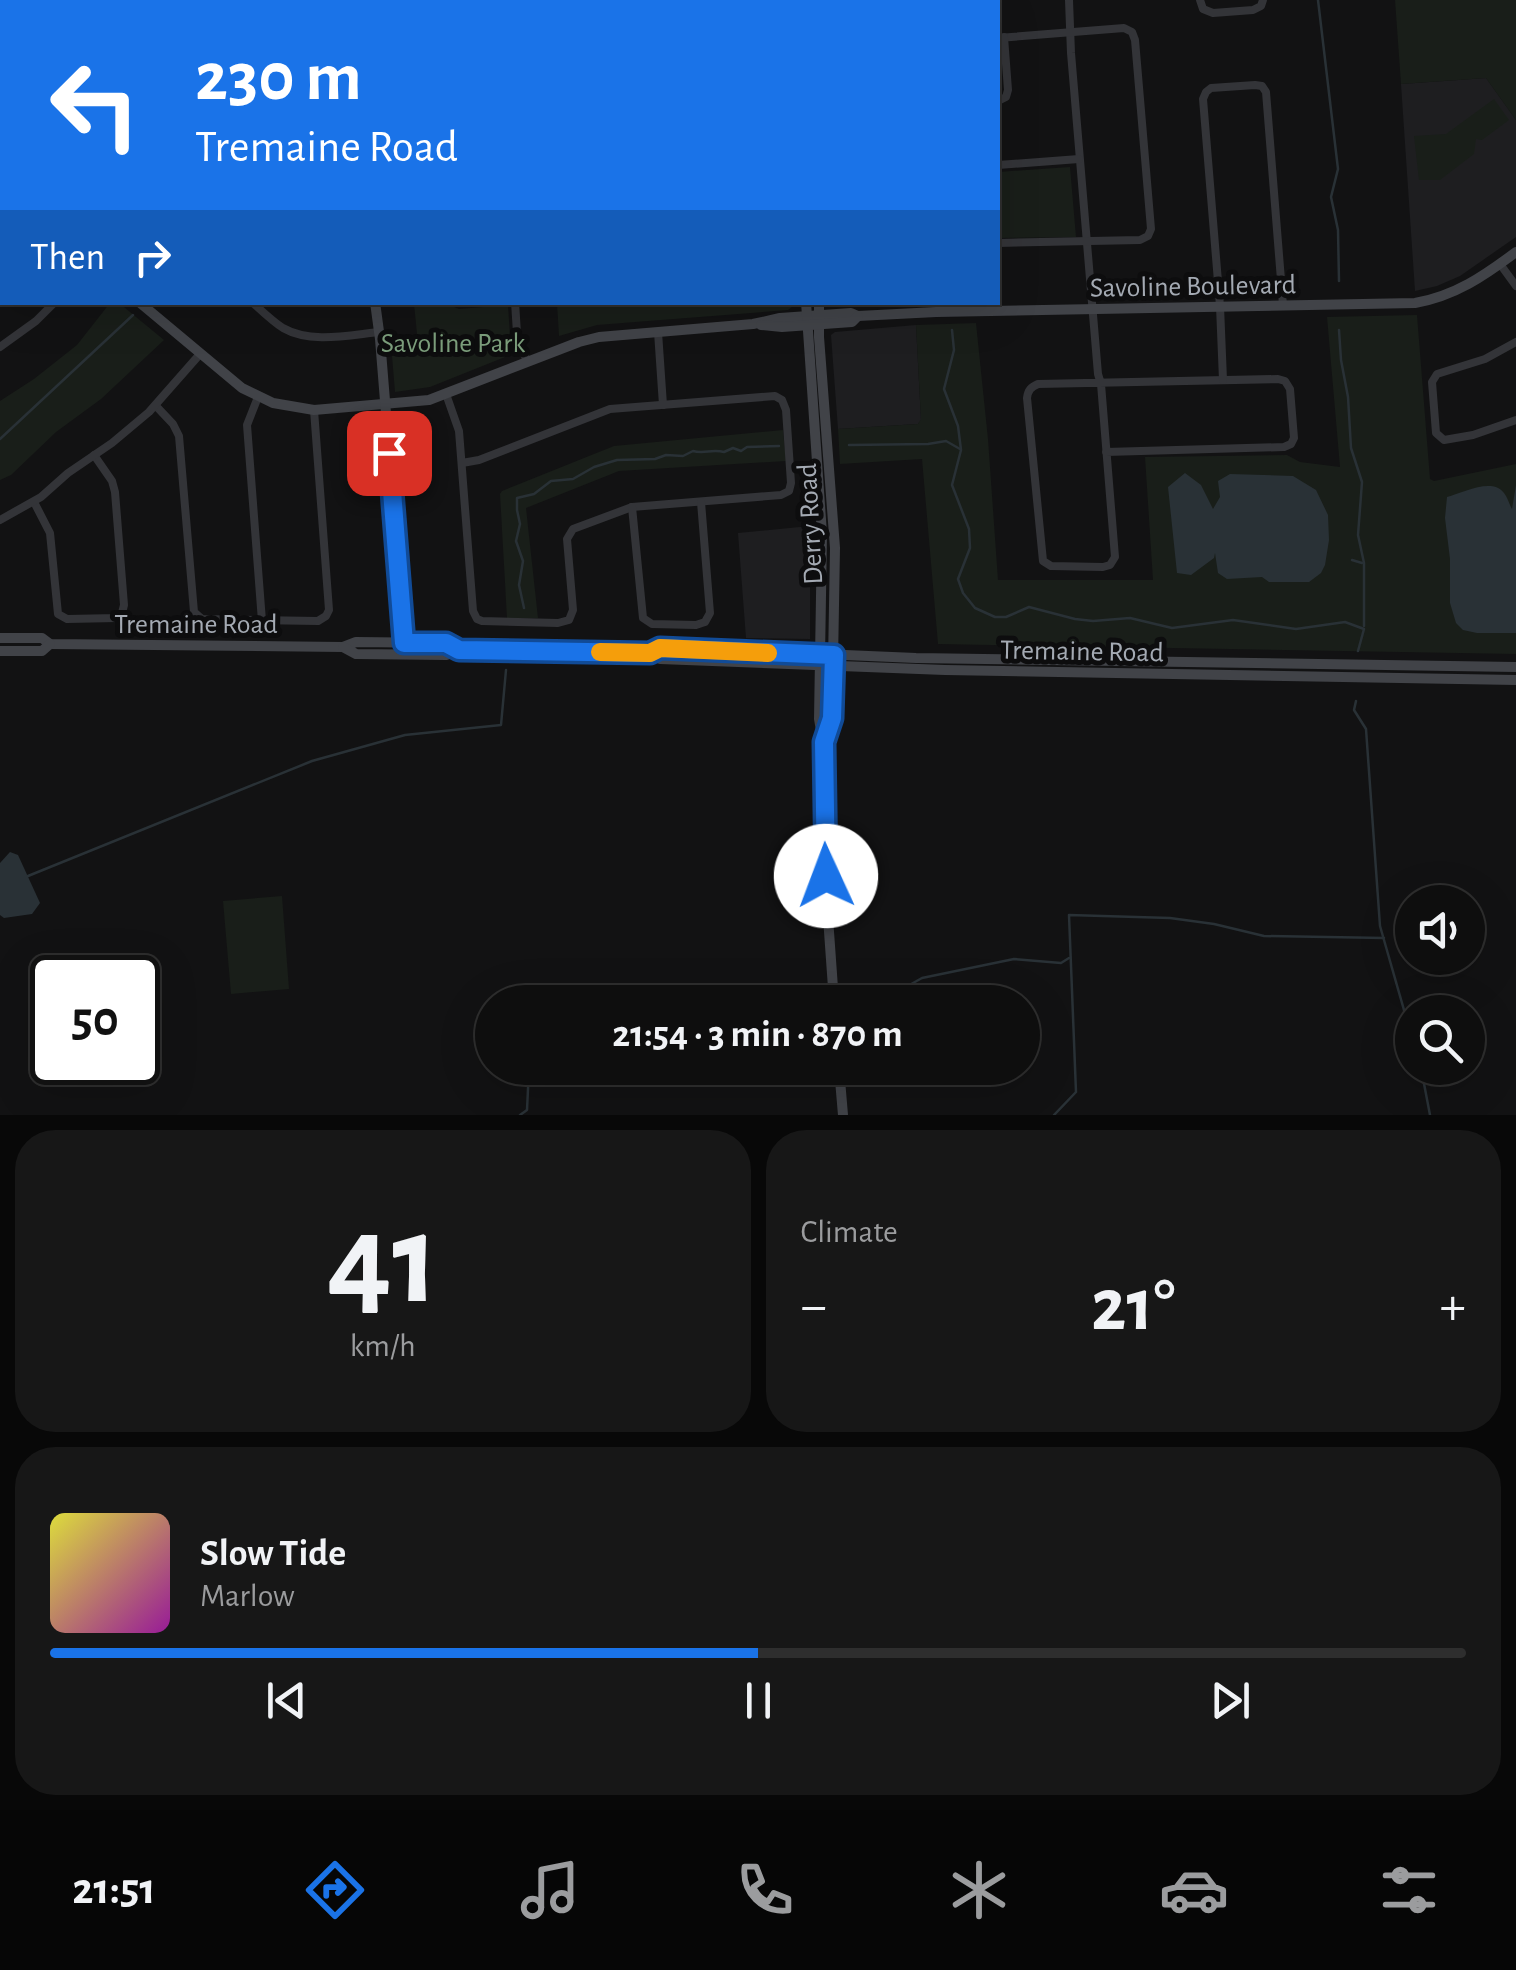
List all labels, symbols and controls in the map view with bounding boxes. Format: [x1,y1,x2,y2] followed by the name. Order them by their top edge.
[30,40,160,170] icon: left
[195,43,362,113] text: 230 m
[195,125,458,170] text: Tremaine Road
[125,230,180,285] icon: right
[30,239,105,277] text: Then
[1090,271,1296,303] street label: Savoline Boulevard
[381,330,525,358] park label: Savoline Park
[347,411,432,496] pin
[362,426,417,481] icon: arrive
[794,462,828,585] street label: Derry Road
[114,611,278,639] street label: Tremaine Road
[1000,637,1164,667] street label: Tremaine Road
[774,824,878,928] position arrow
[1395,885,1485,1085] map controls
[1395,885,1485,975] button: sound
[30,955,160,1085] speed limit sign: 50
[1395,995,1485,1085] button: search
[612,1016,903,1054] text: 21:54 · 3 min · 870 m
[327,1197,439,1327] text: 41
[801,1216,898,1248] text: Climate
[1091,1269,1175,1344] text: 21°
[801,1279,827,1334] text: −
[1440,1279,1466,1334] text: +
[350,1330,416,1362] text: km/h
[200,1535,346,1573] text: Slow Tide
[200,1580,295,1612] text: Marlow
[259,1673,314,1728] icon: previous
[731,1673,786,1728] icon: pause
[1203,1673,1258,1728] icon: next
[300,1855,370,1925] icon: directions
[515,1855,585,1925] icon: music
[730,1855,800,1925] icon: phone
[944,1855,1014,1925] icon: climate
[1159,1855,1229,1925] icon: car
[1374,1855,1444,1925] icon: filters
[72,1867,156,1912] text: 21:51

